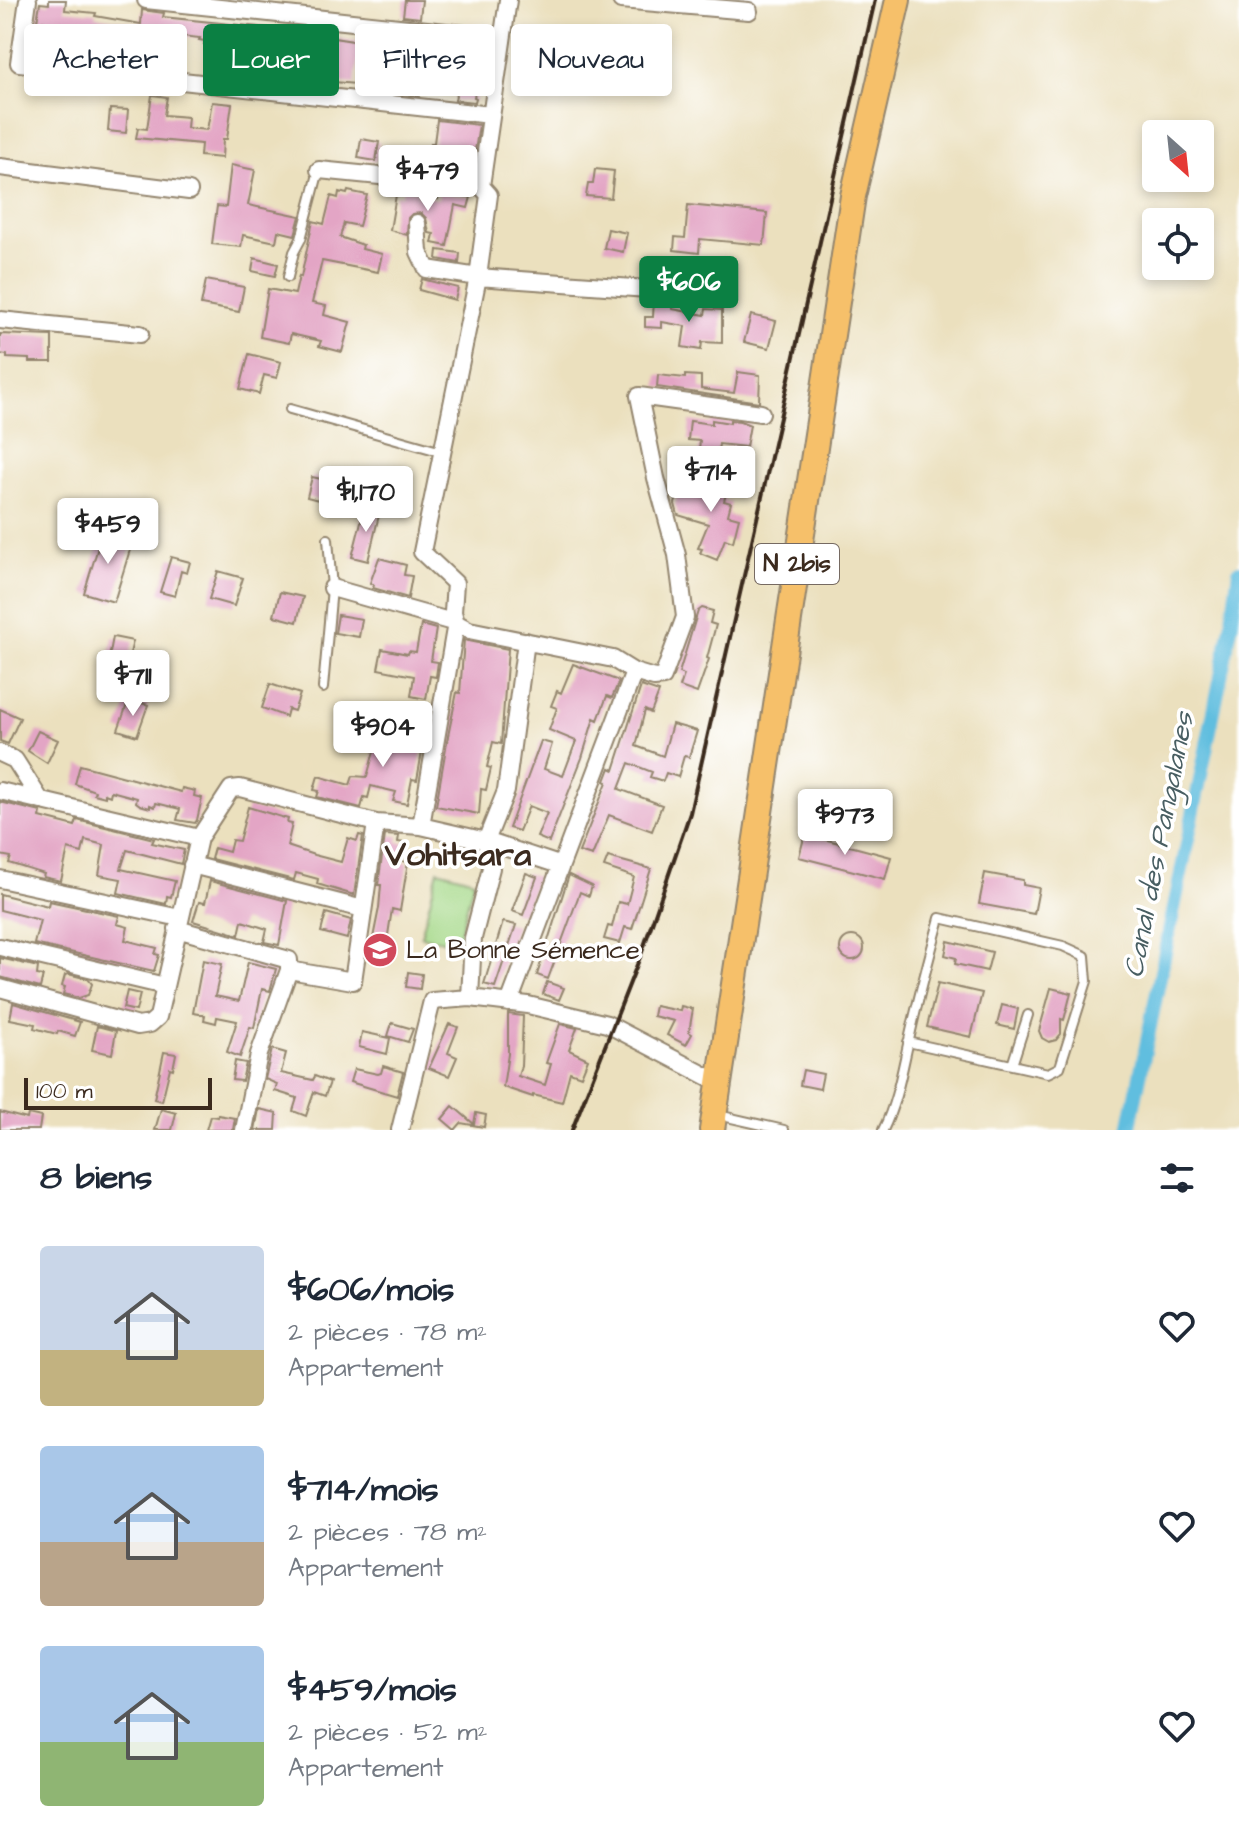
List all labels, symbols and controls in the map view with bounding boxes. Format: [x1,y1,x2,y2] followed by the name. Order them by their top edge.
[24,24,187,96] chip: Acheter
[203,24,339,96] chip: Louer
[355,24,495,96] chip: Filtres
[511,24,672,96] chip: Nouveau
[1142,120,1214,192] north arrow
[1142,120,1214,280] map controls
[381,145,475,213] pin: $479
[397,153,459,189] text: $479
[1142,208,1214,280] button: locate
[642,256,736,324] pin: $606
[657,264,721,300] text: $606
[664,446,758,514] pin: $714
[685,454,737,490] text: $714
[301,466,431,534] pin: $1,170
[337,474,395,510] text: $1,170
[61,498,155,566] pin: $459
[75,506,141,542] text: $459
[755,544,839,584] road number: N 2bis
[86,650,180,718] pin: $711
[114,658,152,694] text: $711
[336,701,430,769] pin: $904
[1114,707,1205,981] water label: Canal des Pangalanes
[351,709,415,745] text: $904
[798,789,892,857] pin: $973
[816,797,874,833] text: $973
[384,831,532,879] district label: Vohitsara
[361,931,399,969] school or university icon: La Bonne Sémence
[406,932,640,968] place label: La Bonne Sémence
[24,1074,212,1110] scale bar
[36,1076,93,1107] text: 100 m
[40,1154,152,1202] text: 8 biens
[1155,1156,1199,1200] icon: filters
[288,1266,454,1314] text: $606/mois
[104,1278,200,1374] icon: home
[1155,1304,1199,1348] icon: heart
[288,1314,487,1350] text: 2 pièces · 78 m²
[288,1350,444,1386] text: Appartement
[288,1466,439,1514] text: $714/mois
[104,1478,200,1574] icon: home
[1155,1504,1199,1548] icon: heart
[288,1514,487,1550] text: 2 pièces · 78 m²
[288,1550,444,1586] text: Appartement
[288,1666,457,1714] text: $459/mois
[104,1678,200,1774] icon: home
[1155,1704,1199,1748] icon: heart
[288,1714,488,1750] text: 2 pièces · 52 m²
[288,1750,444,1786] text: Appartement

